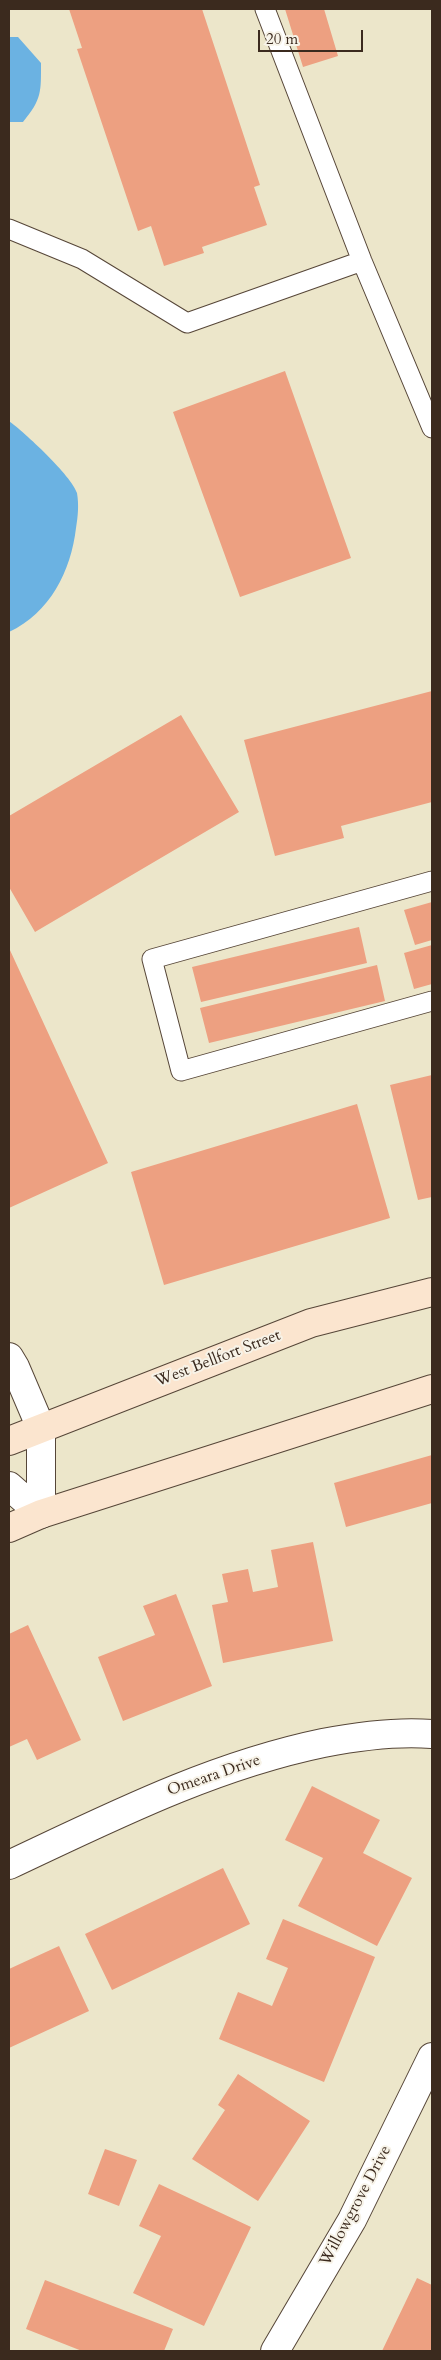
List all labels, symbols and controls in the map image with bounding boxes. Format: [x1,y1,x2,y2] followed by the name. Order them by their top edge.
[261,20,366,52] scale bar
[266,29,298,49] text: 20 m
[152,1326,284,1392] street label: West Bellfort Street
[165,1751,263,1801] street label: Omeara Drive
[316,2143,396,2269] street label: Willowgrove Drive

